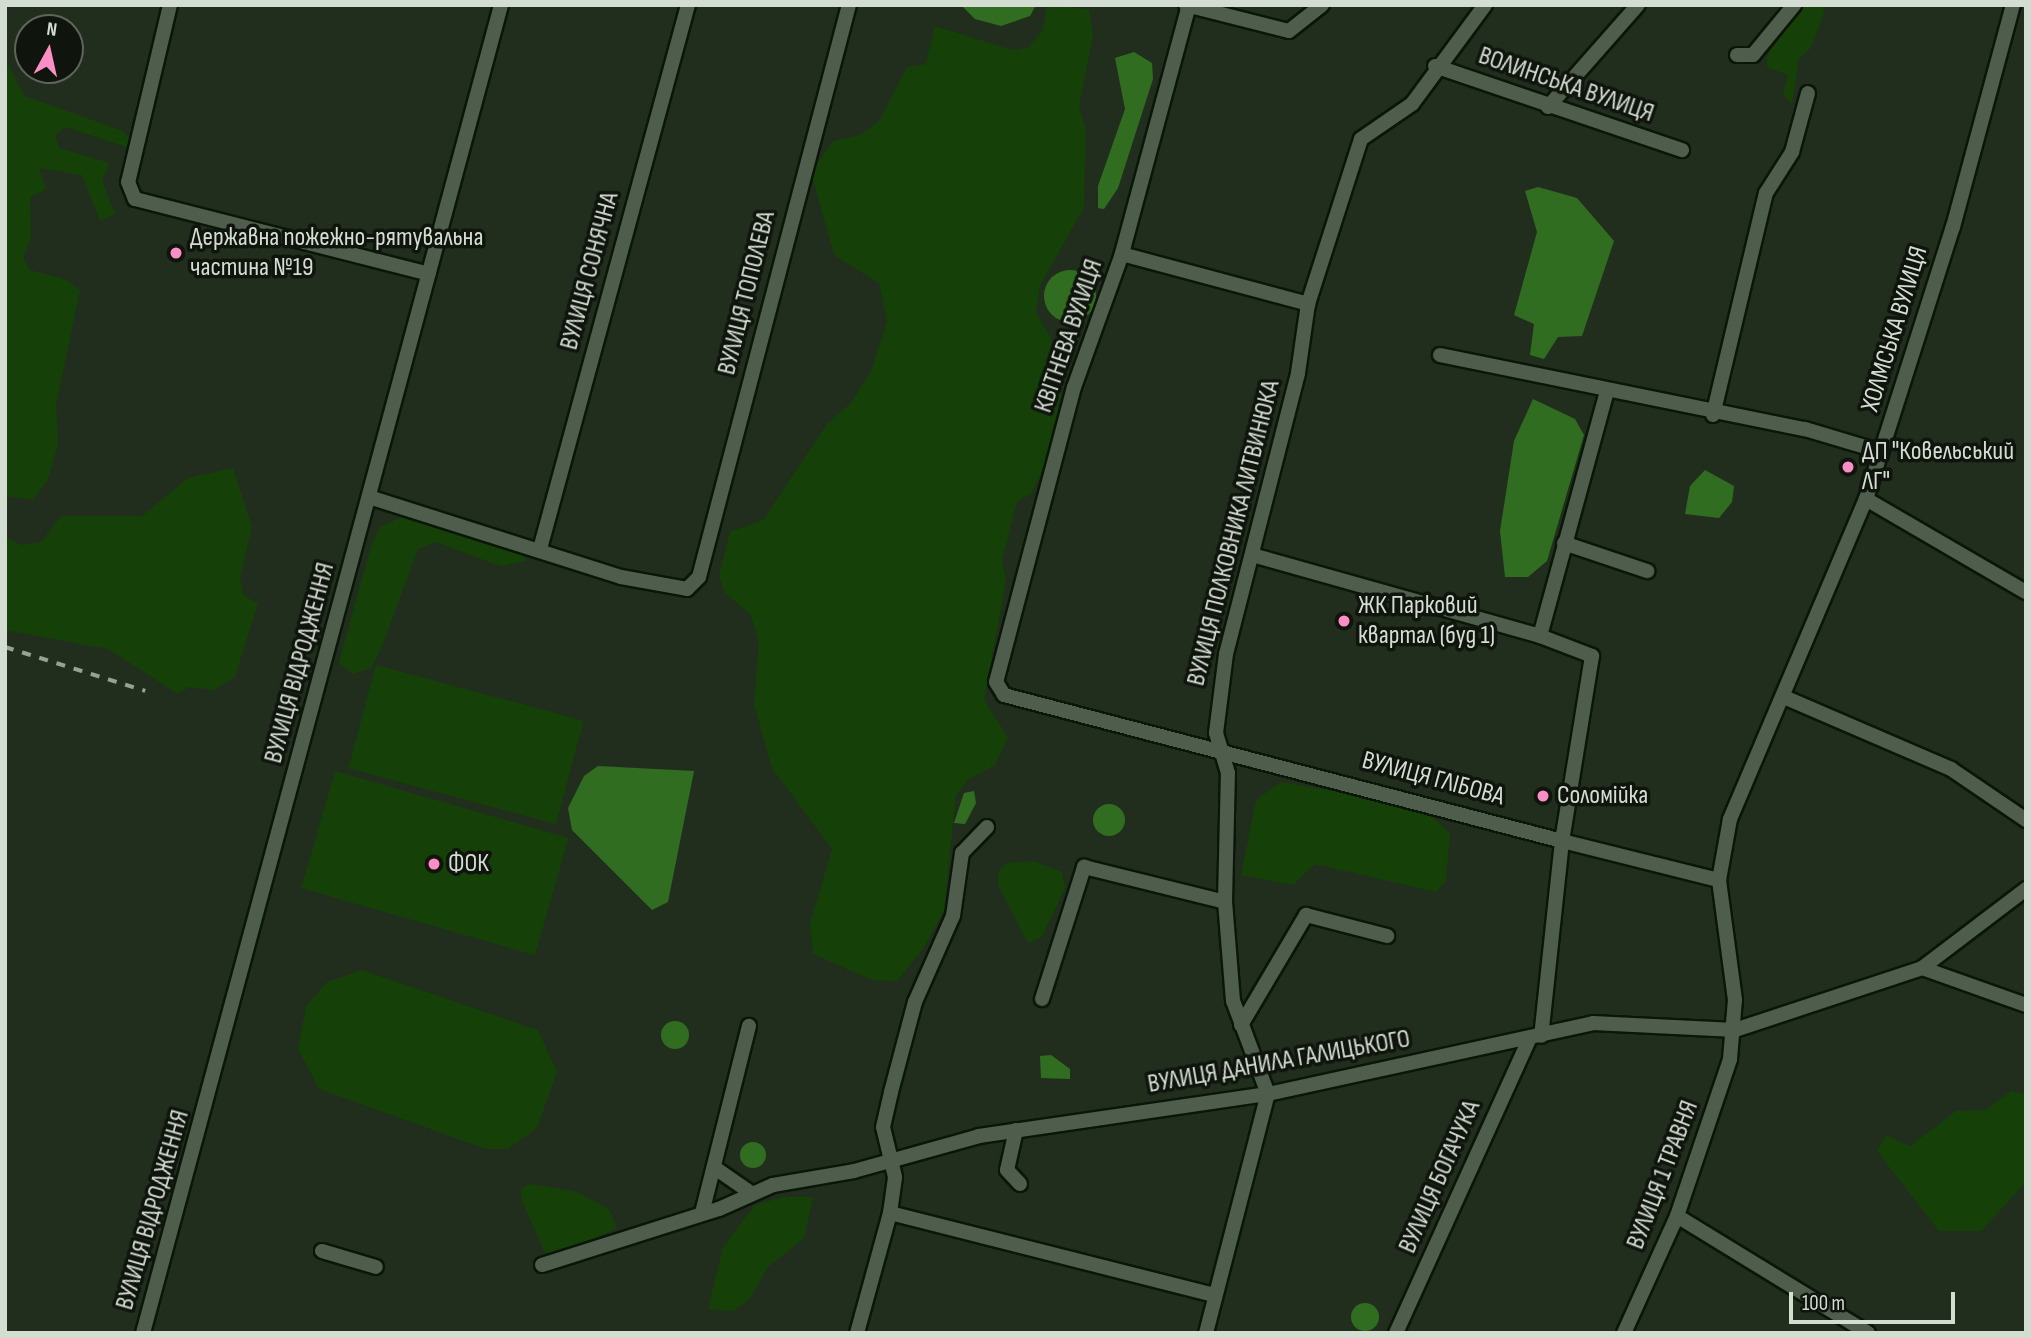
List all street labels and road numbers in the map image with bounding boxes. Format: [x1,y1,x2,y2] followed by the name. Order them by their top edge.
[1474,40,1658,130] street label: ВОЛИНСЬКА ВУЛИЦЯ
[554,189,626,353] street label: ВУЛИЦЯ СОНЯЧНА
[712,208,782,378] street label: ВУЛИЦЯ ТОПОЛЕВА
[1855,243,1935,415] street label: ХОЛМСЬКА ВУЛИЦЯ
[1028,255,1110,417] street label: КВІТНЕВА ВУЛИЦЯ
[1181,377,1287,689] street label: ВУЛИЦЯ ПОЛКОВНИКА ЛИТВИНЮКА
[258,559,342,767] street label: ВУЛИЦЯ ВІДРОДЖЕННЯ
[1358,745,1508,813] street label: ВУЛИЦЯ ГЛІБОВА
[1145,1024,1413,1100] street label: ВУЛИЦЯ ДАНИЛА ГАЛИЦЬКОГО
[1392,1096,1488,1258] street label: ВУЛИЦЯ БОГАЧУКА
[1620,1096,1706,1254] street label: ВУЛИЦЯ 1 ТРАВНЯ
[110,1107,196,1313] street label: ВУЛИЦЯ ВІДРОДЖЕННЯ

